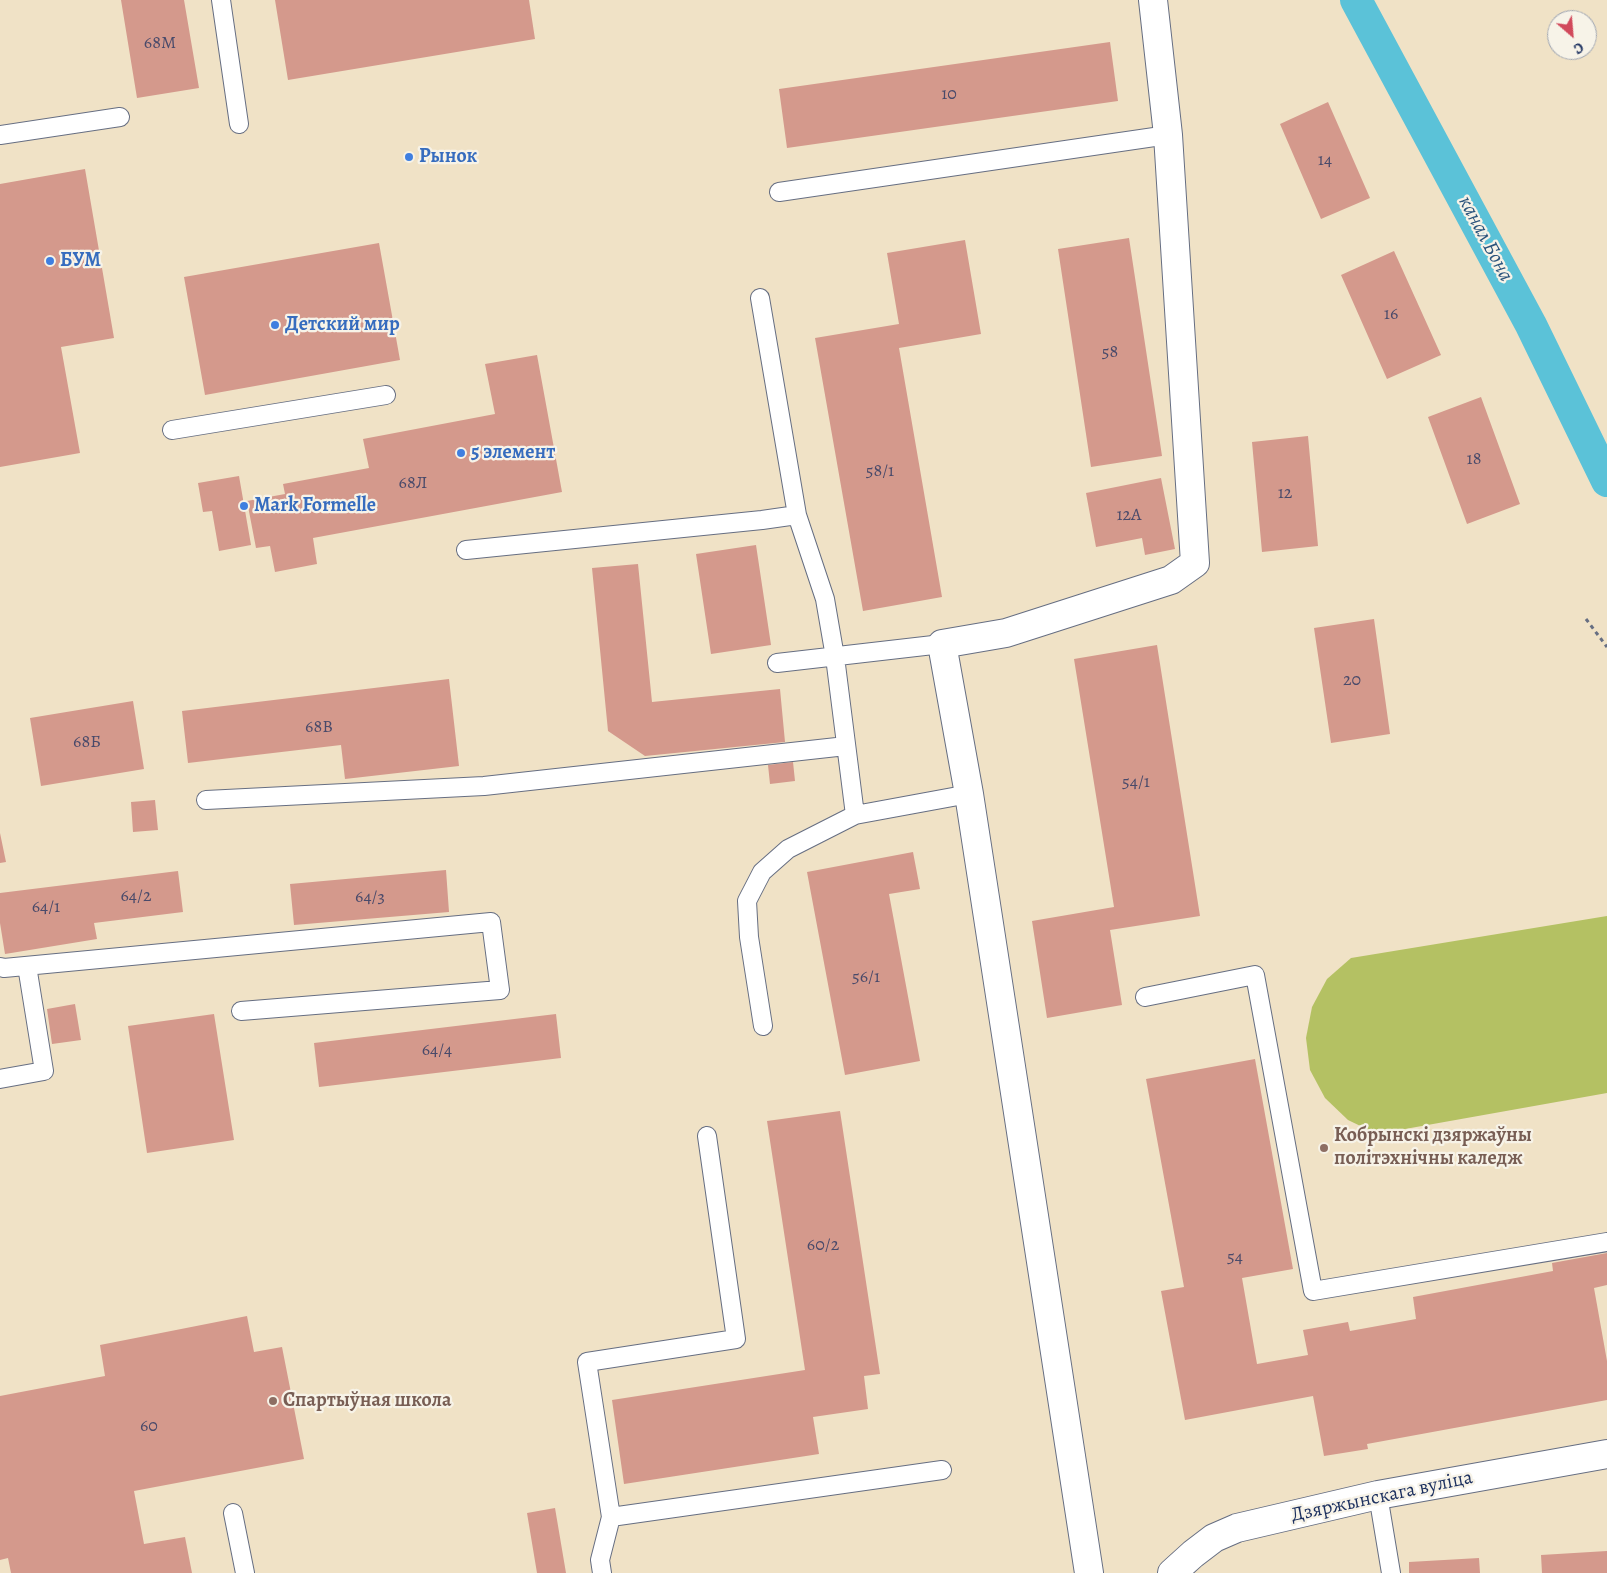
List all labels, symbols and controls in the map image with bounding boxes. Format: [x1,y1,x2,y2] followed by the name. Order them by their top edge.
[1547,10,1597,60] north arrow
[144,33,176,55] house number: 68М
[1570,37,1587,58] text: С
[941,84,957,106] house number: 10
[419,145,477,169] place label: Рынок
[1318,150,1332,172] house number: 14
[403,151,415,163] marker: Рынок
[1452,192,1518,286] water label: канал Бона
[60,249,101,273] place label: БУМ
[44,255,56,267] marker: БУМ
[1384,304,1398,326] house number: 16
[285,313,400,337] place label: Детский мир
[269,319,281,331] marker: Детский мир
[1102,342,1118,364] house number: 58
[471,441,555,465] place label: 5 элемент
[455,447,467,459] marker: 5 элемент
[1467,449,1481,471] house number: 18
[866,461,894,483] house number: 58/1
[399,473,427,495] house number: 68Л
[1278,483,1292,505] house number: 12
[254,494,376,518] place label: Mark Formelle
[238,500,250,512] marker: Mark Formelle
[1116,505,1142,527] house number: 12А
[1343,670,1361,692] house number: 20
[305,717,333,739] house number: 68В
[73,732,101,754] house number: 68Б
[1122,772,1150,794] house number: 54/1
[121,886,151,908] house number: 64/2
[355,887,385,909] house number: 64/3
[32,897,60,919] house number: 64/1
[852,967,880,989] house number: 56/1
[422,1040,452,1062] house number: 64/4
[1334,1124,1532,1171] place label: Кобрынскі дзяржаўны політэхнічны каледж
[1318,1142,1330,1154] marker: Кобрынскі дзяржаўны політэхнічны каледж
[807,1235,839,1257] house number: 60/2
[1227,1247,1243,1269] house number: 54
[283,1389,451,1413] place label: Спартыўная школа
[267,1395,279,1407] marker: Спартыўная школа
[140,1416,158,1438] house number: 60
[1289,1466,1475,1528] street label: Дзяржынскага вуліца

